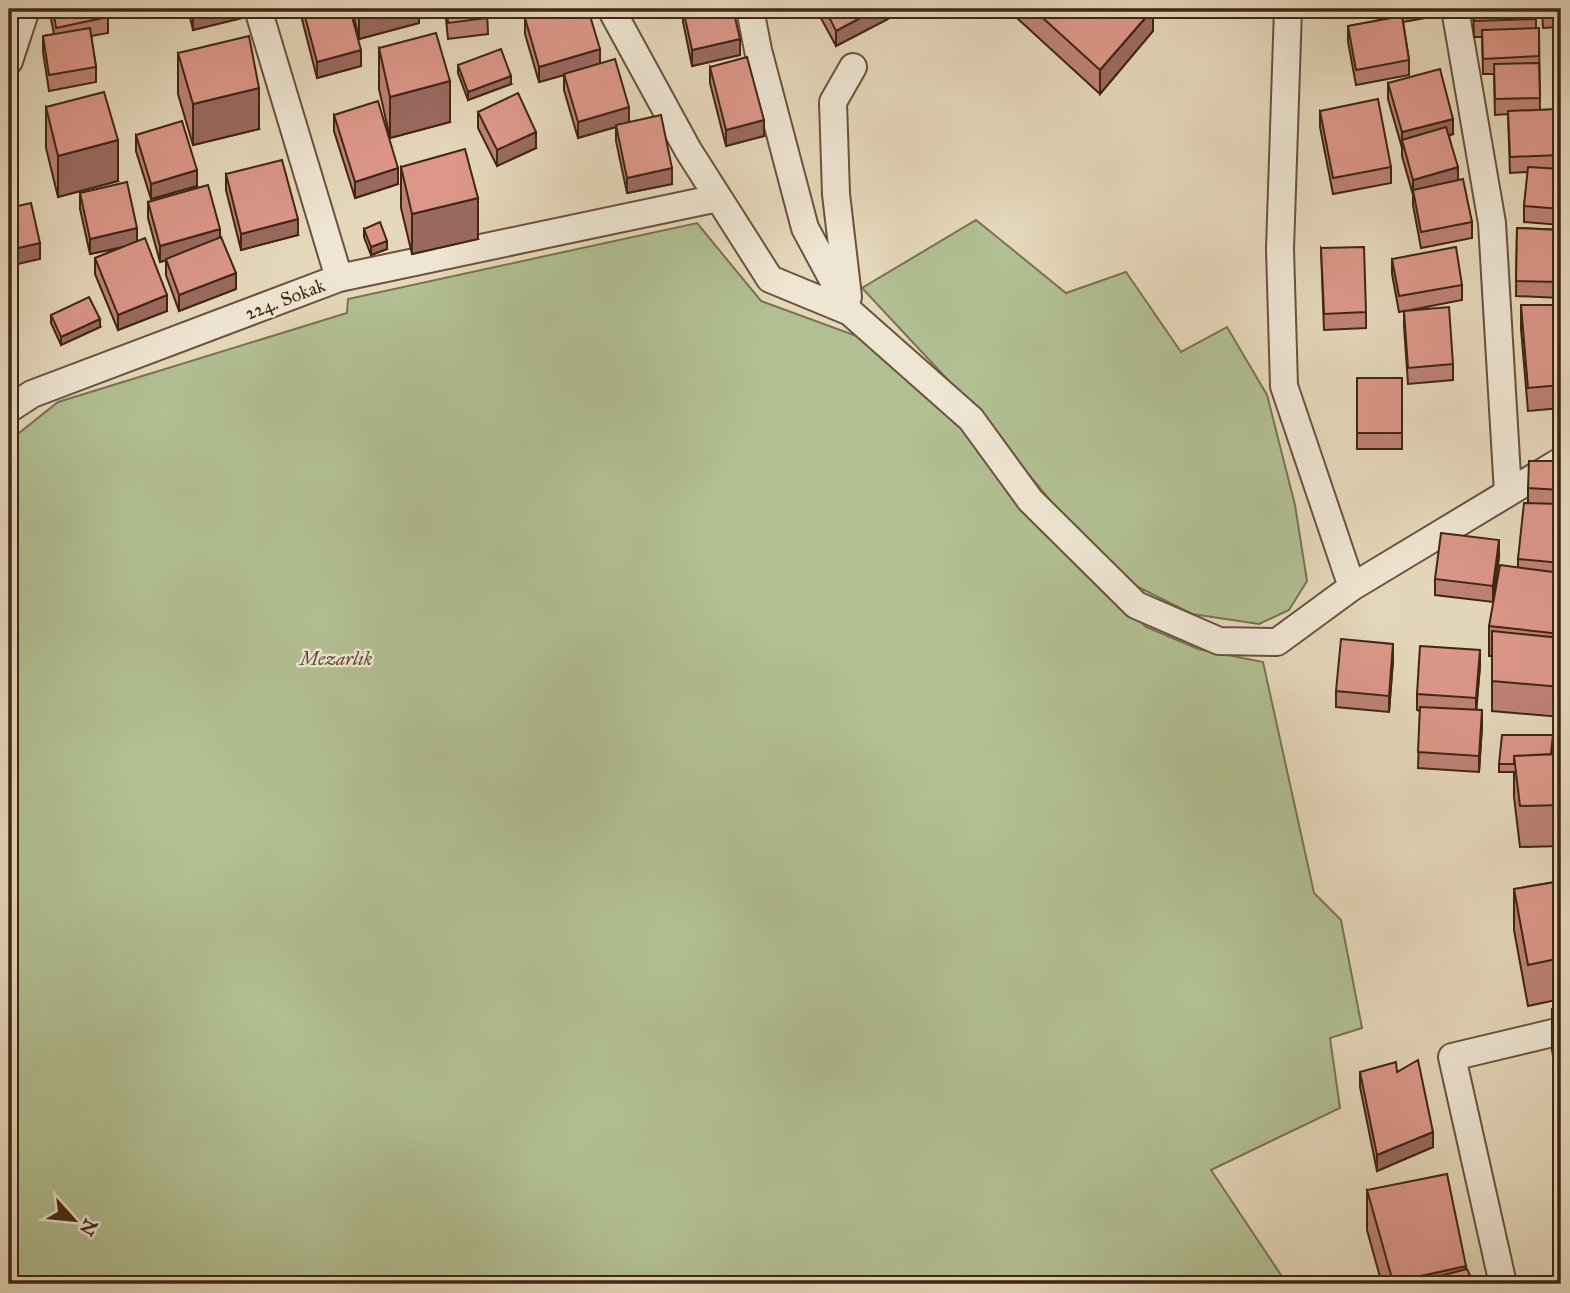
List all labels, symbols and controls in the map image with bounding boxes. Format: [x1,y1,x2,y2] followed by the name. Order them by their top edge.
[242,273,328,325] street label: 224. Sokak
[298,647,373,670] park label: Mezarlık
[38,1184,108,1254] north arrow
[75,1215,103,1240] text: N

